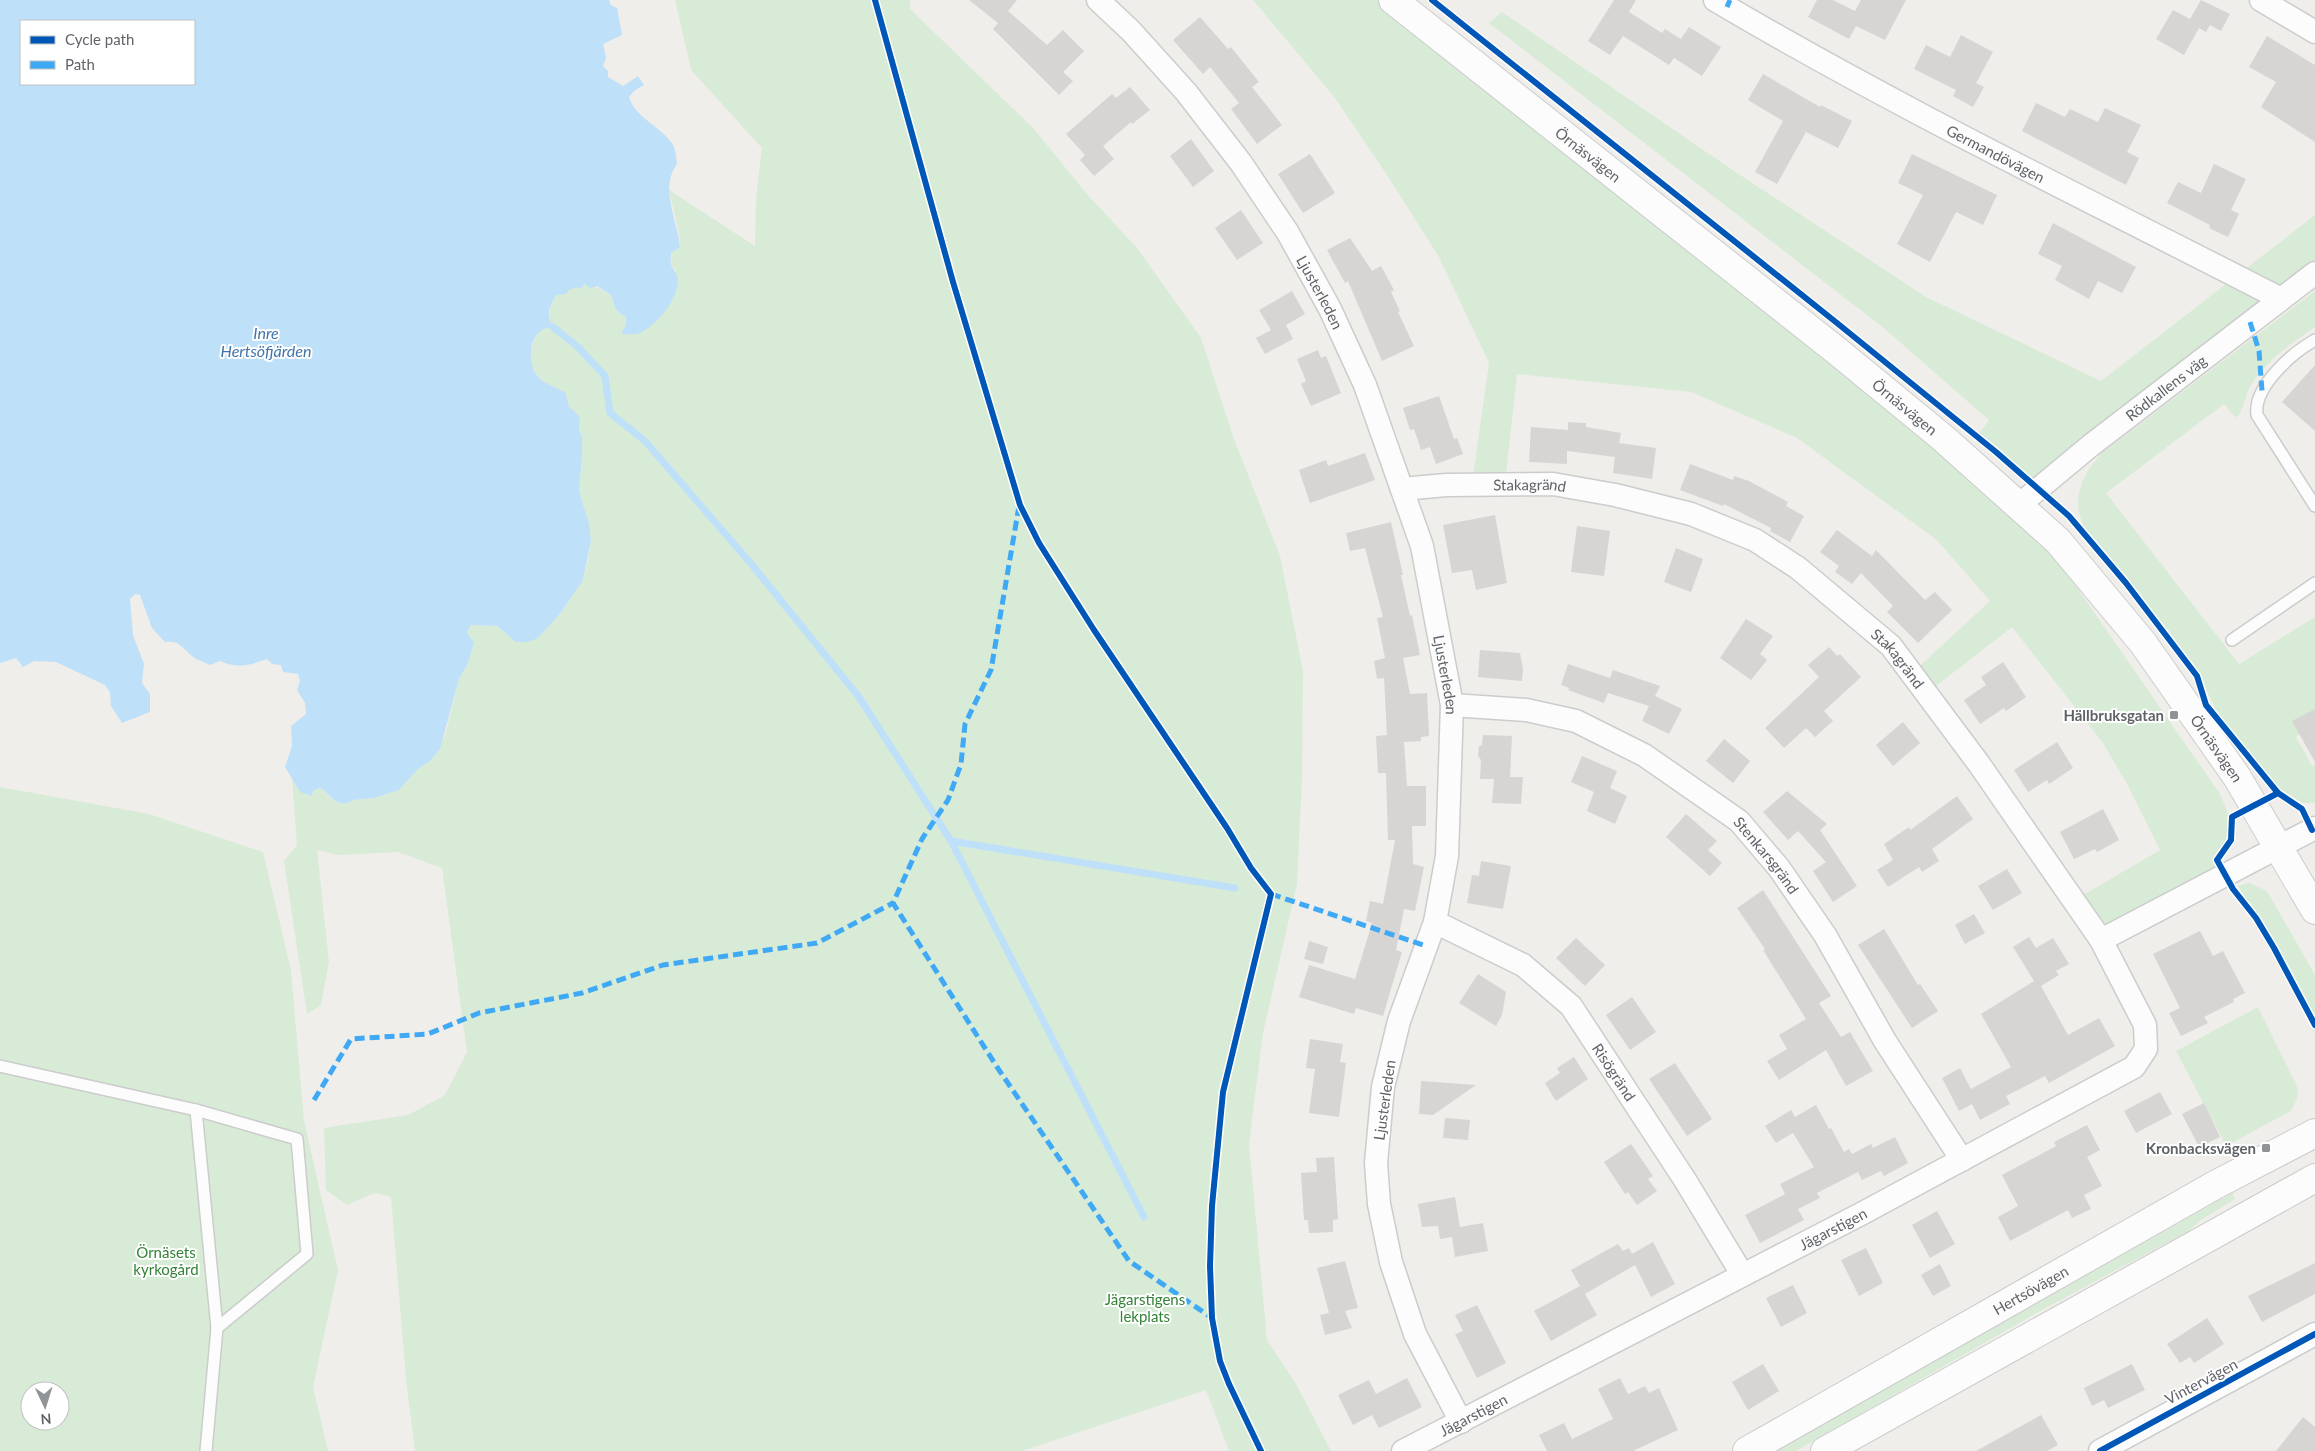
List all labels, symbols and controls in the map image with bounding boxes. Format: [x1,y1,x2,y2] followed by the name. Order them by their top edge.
[20,20,195,85] legend
[65,30,134,48] text: Cycle path
[65,55,95,73] text: Path
[1944,121,2048,186] street label: Germandövägen
[1552,123,1625,186] street label: Örnäsvägen
[1293,252,1347,332] street label: Ljusterleden
[221,323,311,360] water label: Inre Hertsöfjärden
[2122,351,2210,424] street label: Rödkallens väg
[1869,375,1941,439] street label: Örnäsvägen
[1493,475,1568,495] street label: Stakagränd
[1868,624,1928,692] street label: Stakagränd
[1430,633,1461,715] street label: Ljusterleden
[2063,706,2164,724] place label: Hällbruksgatan
[2168,709,2180,721] marker: Hällbruksgatan
[2187,711,2247,785] street label: Örnäsvägen
[1730,813,1803,897] street label: Stenkarsgränd
[1589,1040,1640,1104] street label: Risögränd
[1369,1059,1399,1141] street label: Ljusterleden
[2146,1139,2256,1157] place label: Kronbacksvägen
[2260,1142,2272,1154] marker: Kronbacksvägen
[1796,1204,1870,1254] street label: Jägarstigen
[133,1243,199,1278] park label: Örnäsets kyrkogård
[1990,1261,2071,1318] street label: Hertsövägen
[1105,1290,1185,1325] park label: Jägarstigens lekplats
[2162,1354,2240,1408] street label: Vintervägen
[20,1381,70,1431] north arrow
[1436,1390,1510,1440] street label: Jägarstigen
[40,1411,52,1428] text: N

